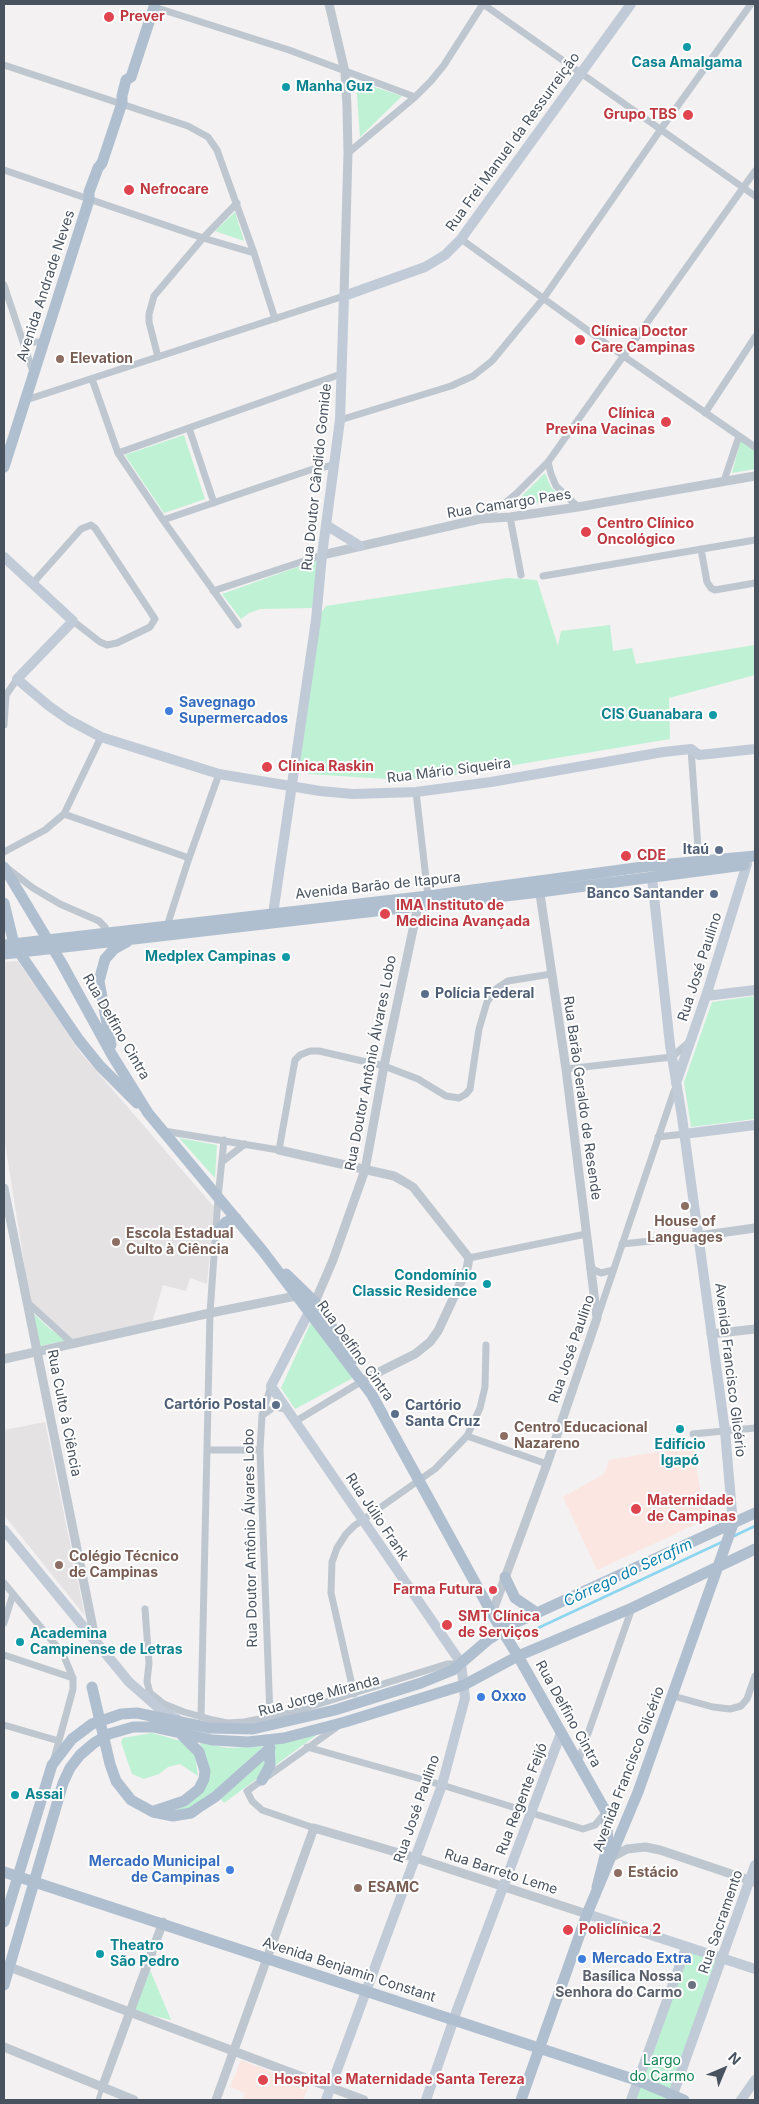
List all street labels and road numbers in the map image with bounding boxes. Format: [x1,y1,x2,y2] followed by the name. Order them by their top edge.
[442,49,584,235] street label: Rua Frei Manuel da Ressurreição
[14,208,78,364] street label: Avenida Andrade Neves
[299,382,335,572] street label: Rua Doutor Cândido Gomide
[446,486,572,522] street label: Rua Camargo Paes
[386,755,512,787] street label: Rua Mário Siqueira
[295,869,461,903] street label: Avenida Barão de Itapura
[674,910,726,1024] street label: Rua José Paulino
[342,954,400,1172] street label: Rua Doutor Antônio Álvares Lobo
[79,971,153,1083] street label: Rua Delfino Cintra
[559,995,605,1201] street label: Rua Barão Geraldo de Resende
[711,1282,749,1458] street label: Avenida Francisco Glicério
[546,1293,598,1405] street label: Rua José Paulino
[313,1298,397,1404] street label: Rua Delfino Cintra
[43,1348,85,1478] street label: Rua Culto à Ciência
[241,1428,261,1648] street label: Rua Doutor Antônio Álvares Lobo
[342,1470,412,1564] street label: Rua Júlio Frank
[532,1658,604,1770] street label: Rua Delfino Cintra
[256,1672,382,1720] street label: Rua Jorge Miranda
[590,1684,668,1854] street label: Avenida Francisco Glicério
[493,1741,551,1857] street label: Rua Regente Feijó
[391,1753,443,1865] street label: Rua José Paulino
[442,1846,560,1898] street label: Rua Barreto Leme
[695,1868,747,1976] street label: Rua Sacramento
[260,1934,438,2006] street label: Avenida Benjamin Constant

